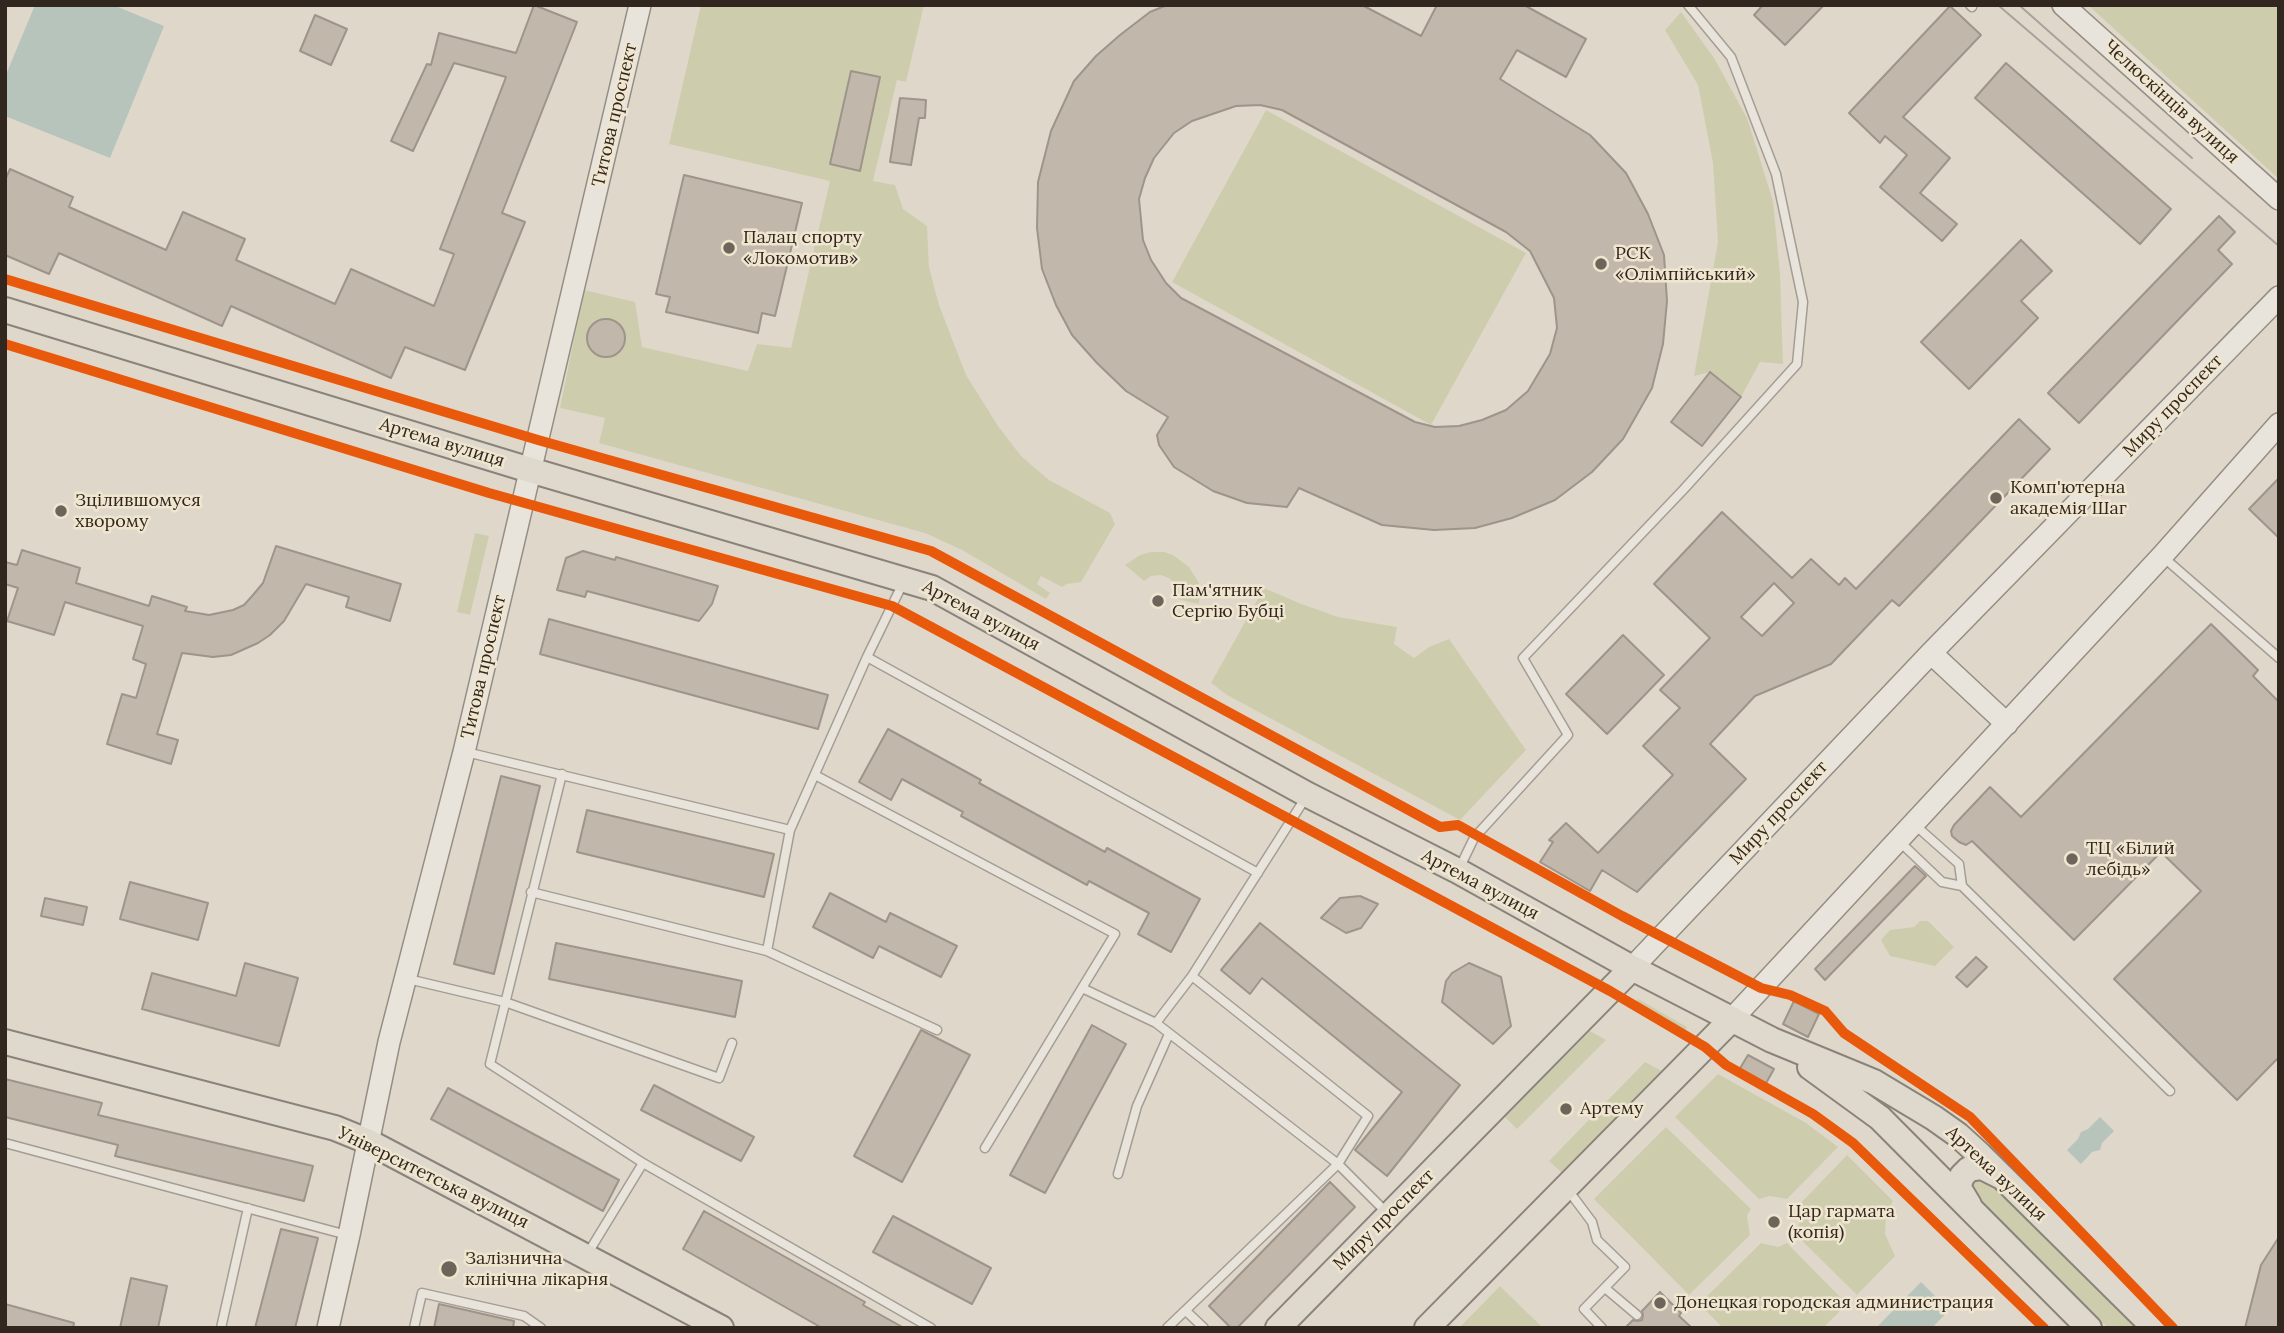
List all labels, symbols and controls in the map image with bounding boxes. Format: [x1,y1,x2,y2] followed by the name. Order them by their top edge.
[2099,36,2243,168] street label: Челюскінців вулиця
[588,41,642,189] street label: Титова проспект
[743,227,862,270] place label: Палац спорту «Локомотив»
[721,240,737,256] marker: Палац спорту «Локомотив»
[1615,243,1756,286] place label: РСК «Олімпійський»
[1593,256,1609,272] marker: РСК «Олімпійський»
[2119,350,2227,462] street label: Миру проспект
[377,414,507,472] street label: Артема вулиця
[2010,477,2127,520] place label: Комп'ютерна академія Шаг
[75,490,201,532] place label: Зцілившомуся хворому
[1988,490,2004,506] marker: Комп'ютерна академія Шаг
[53,503,69,519] marker: Зцілившомуся хворому
[919,576,1043,656] street label: Артема вулиця
[1172,580,1284,622] place label: Пам'ятник Сергію Бубці
[457,593,511,741] street label: Титова проспект
[1150,593,1166,609] marker: Пам'ятник Сергію Бубці
[1725,757,1833,869] street label: Миру проспект
[2086,838,2175,880] place label: ТЦ «Білий лебідь»
[1418,845,1542,925] street label: Артема вулиця
[2064,851,2080,867] marker: ТЦ «Білий лебідь»
[1580,1098,1643,1120] place label: Артему
[1558,1101,1574,1117] marker: Артему
[334,1122,532,1234] street label: Університетська вулиця
[1941,1122,2051,1226] street label: Артема вулиця
[1329,1165,1439,1275] street label: Миру проспект
[1788,1201,1895,1244] place label: Цар гармата (копія)
[1766,1214,1782,1230] marker: Цар гармата (копія)
[465,1248,608,1290] place label: Залізнична клінічна лікарня
[439,1259,459,1279] marker: Залізнична клінічна лікарня
[1674,1292,1993,1314] place label: Донецкая городская администрация
[1652,1295,1668,1311] marker: Донецкая городская администрация

